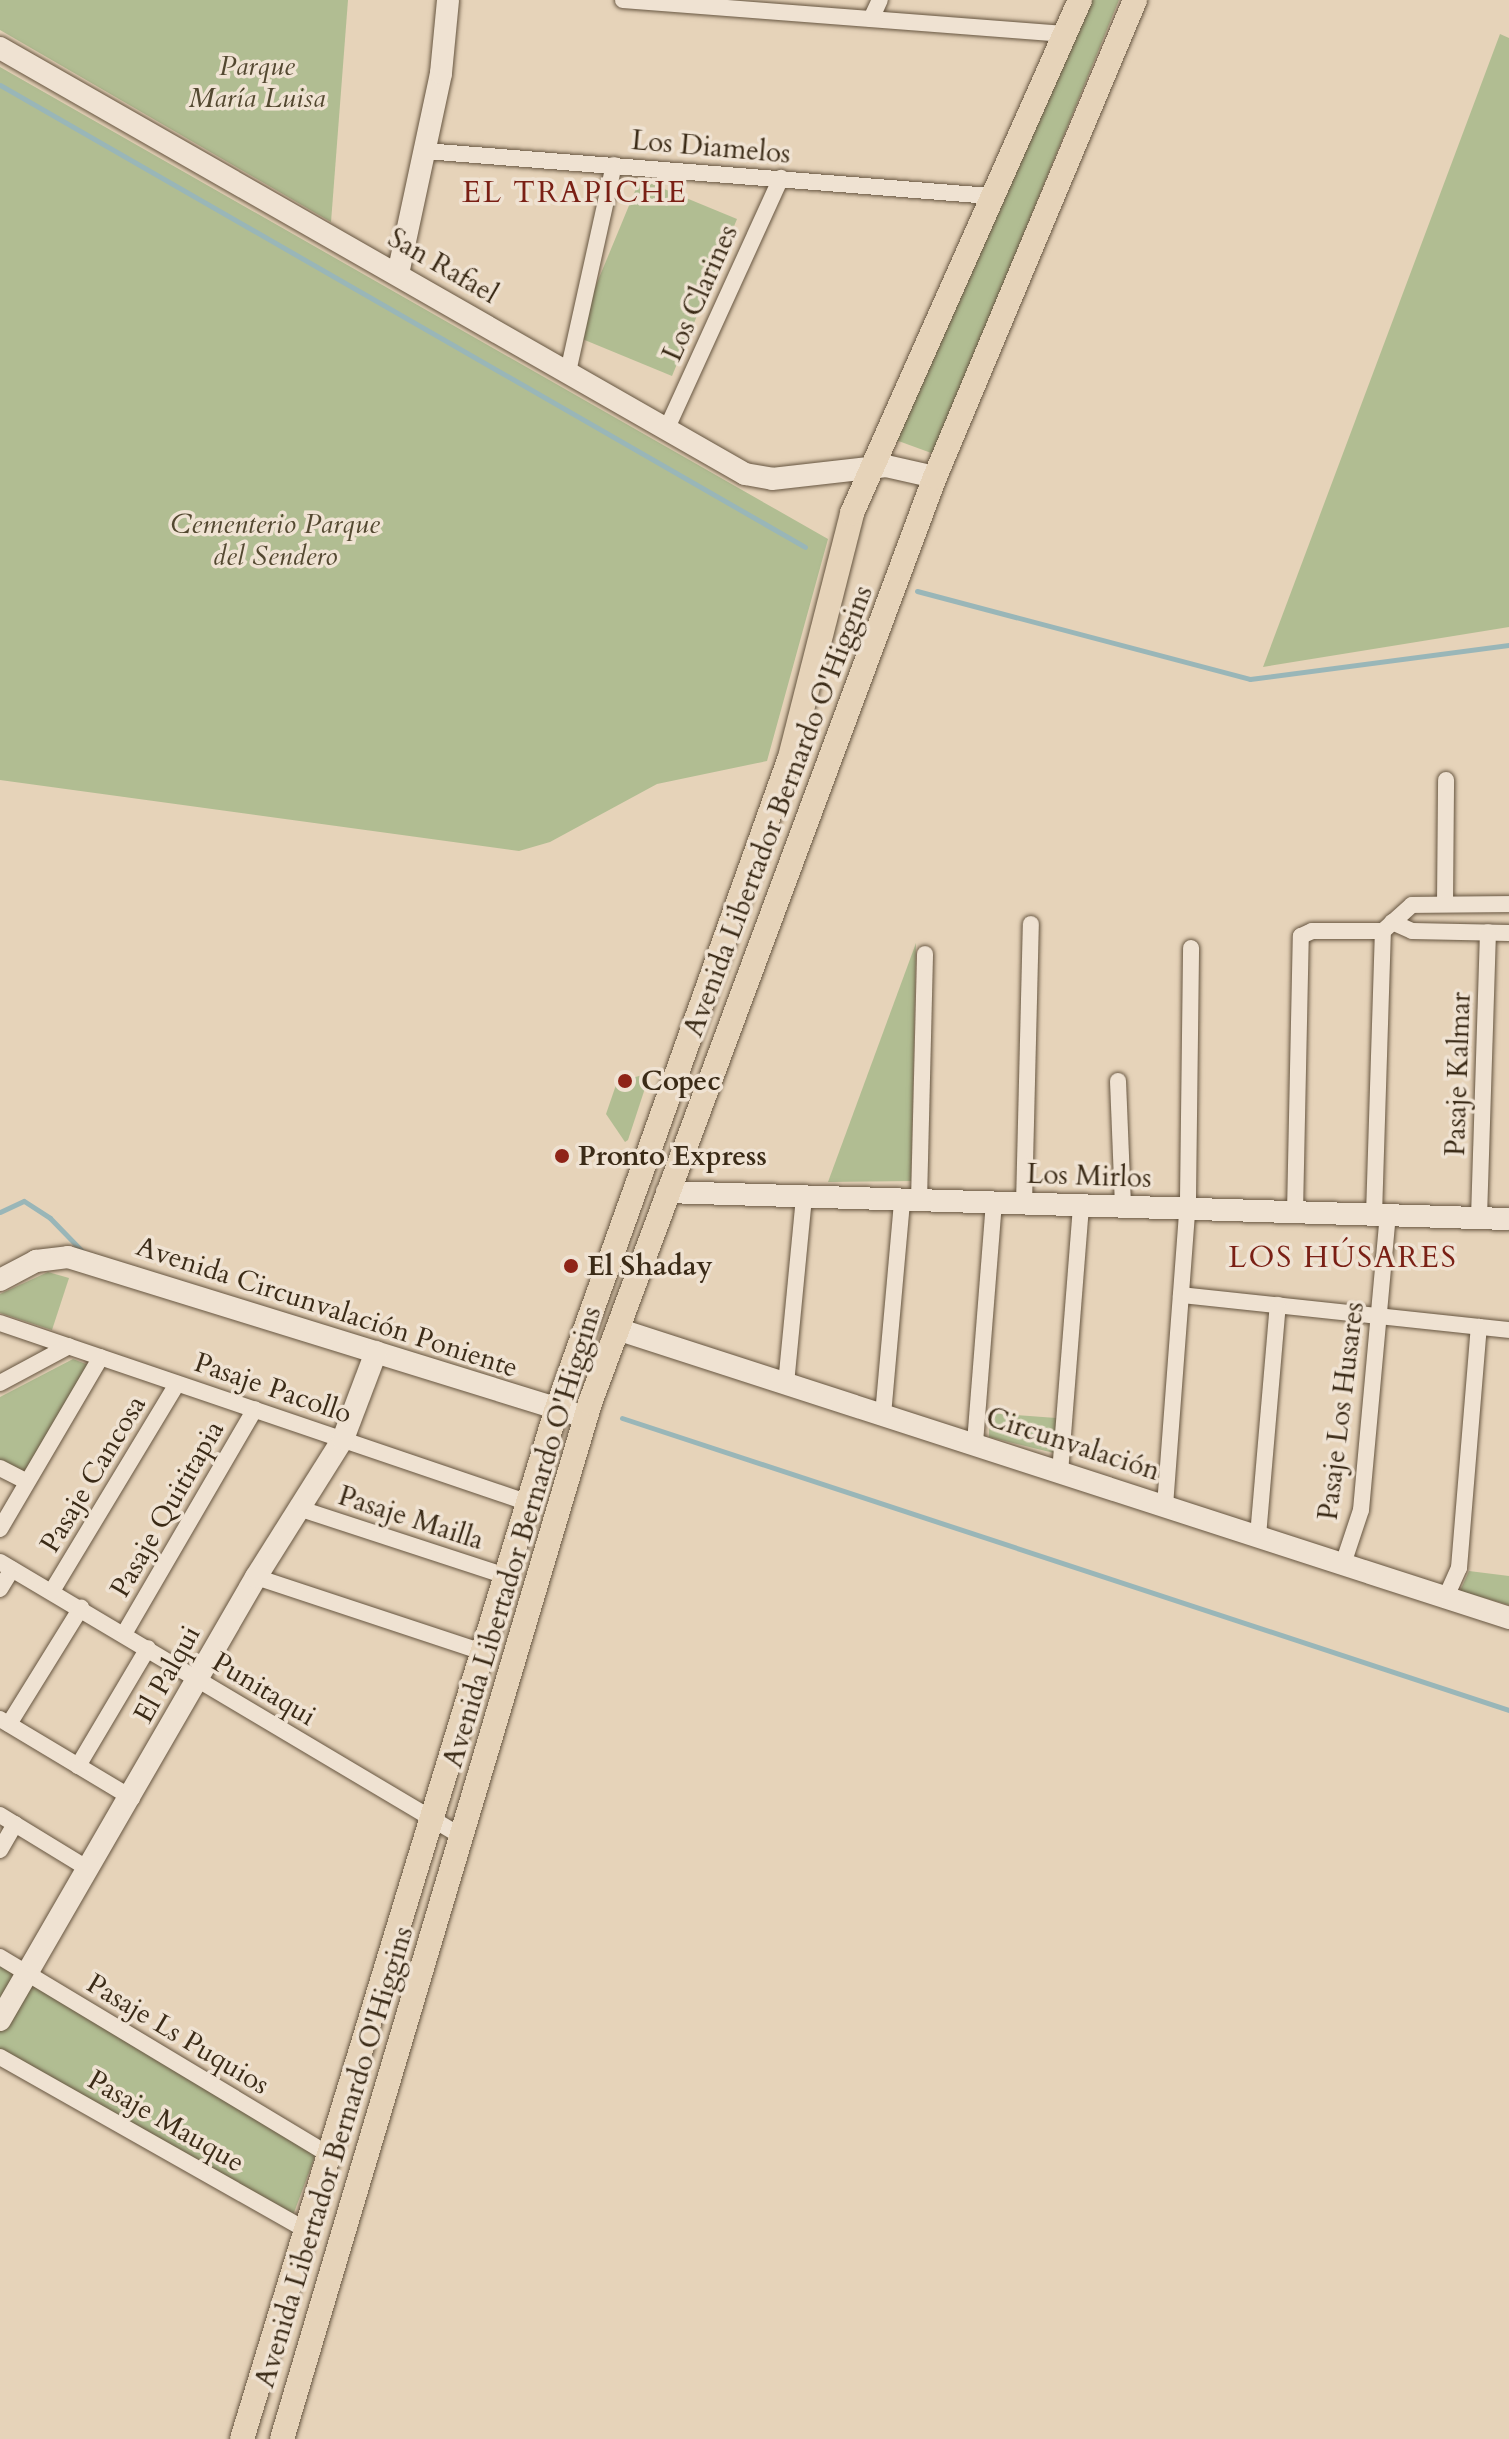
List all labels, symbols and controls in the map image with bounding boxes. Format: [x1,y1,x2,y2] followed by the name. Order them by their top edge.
[188,49,326,115] park label: Parque María Luisa
[630,123,792,171] street label: Los Diamelos
[462,175,688,211] district label: EL TRAPICHE
[655,220,745,366] street label: Los Clarines
[382,221,504,311] street label: San Rafael
[170,507,380,573] park label: Cementerio Parque del Sendero
[676,581,880,1041] street label: Avenida Libertador Bernardo O'Higgins
[1438,991,1478,1157] street label: Pasaje Kalmar
[641,1064,721,1098] place label: Copec
[616,1072,634,1090] marker: Copec
[578,1139,767,1173] place label: Pronto Express
[553,1147,571,1165] marker: Pronto Express
[1026,1157,1152,1195] street label: Los Mirlos
[132,1229,522,1385] street label: Avenida Circunvalación Poniente
[1228,1240,1458,1276] district label: LOS HÚSARES
[587,1249,713,1283] place label: El Shaday
[562,1257,580,1275] marker: El Shaday
[1311,1300,1371,1522] street label: Pasaje Los Husares
[436,1302,608,1772] street label: Avenida Libertador Bernardo O'Higgins
[190,1345,356,1431] street label: Pasaje Pacollo
[33,1389,153,1559] street label: Pasaje Cancosa
[982,1400,1164,1488] street label: Circunvalación
[103,1415,231,1603] street label: Pasaje Quititapia
[334,1479,488,1557] street label: Pasaje Mailla
[127,1620,207,1728] street label: El Palqui
[206,1645,322,1733] street label: Punitaqui
[248,1922,420,2392] street label: Avenida Libertador Bernardo O'Higgins
[81,1966,275,2102] street label: Pasaje Ls Puquios
[82,2063,250,2179] street label: Pasaje Mauque

